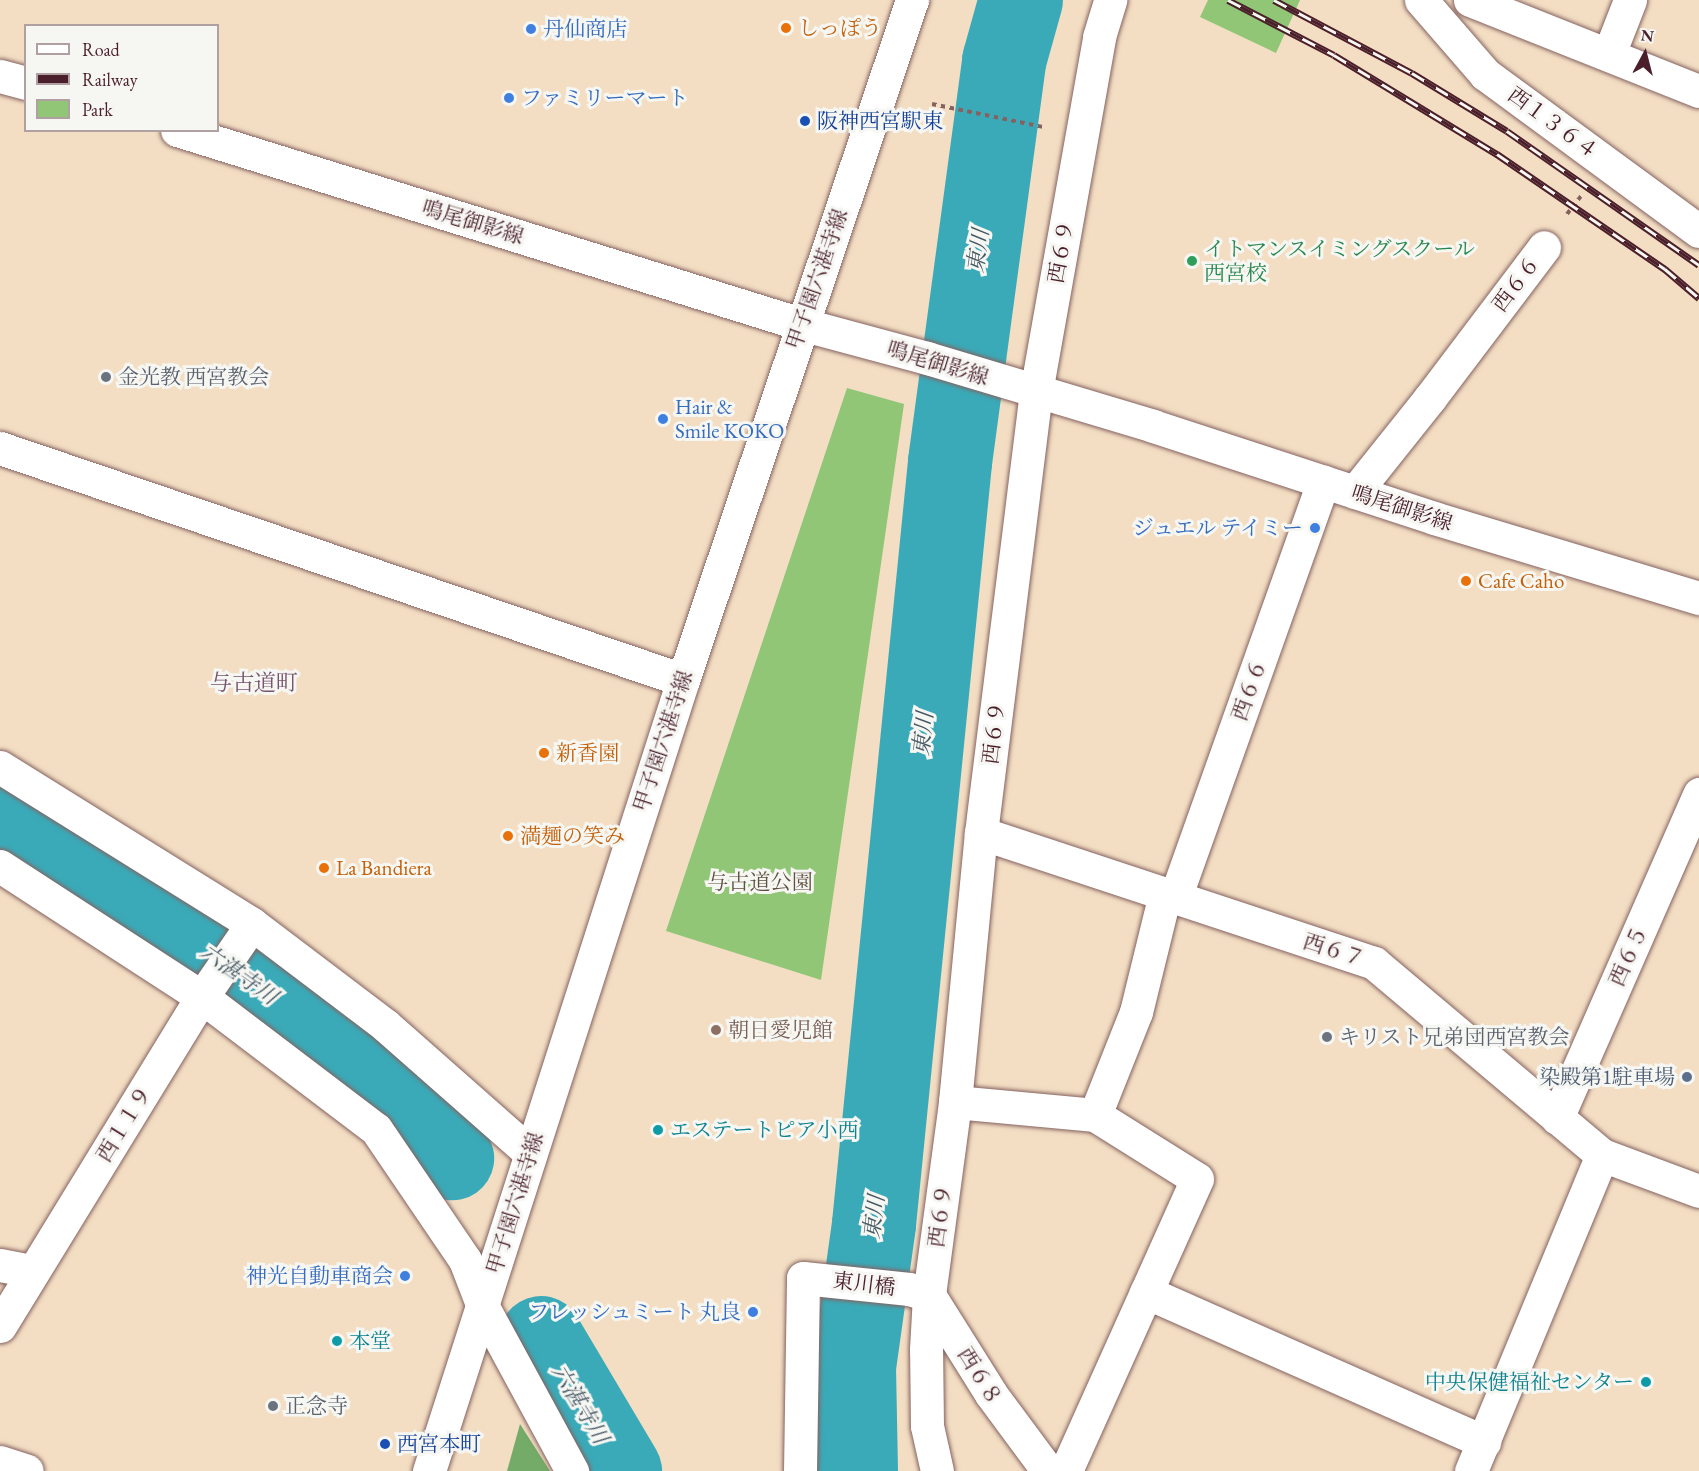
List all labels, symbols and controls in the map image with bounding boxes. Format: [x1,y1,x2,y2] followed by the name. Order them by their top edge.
[798,15,882,41] place label: しっぽう
[543,16,627,42] place label: 丹仙商店
[779,21,793,35] marker: しっぽう
[524,22,538,36] marker: 丹仙商店
[24,24,219,132] legend
[1615,24,1675,84] north arrow
[1640,24,1655,47] text: N
[82,38,120,61] text: Road
[82,68,138,91] text: Railway
[1503,82,1603,164] street label: 西１３６４
[521,85,689,111] place label: ファミリーマート
[502,91,516,105] marker: ファミリーマート
[82,98,113,121] text: Park
[817,108,943,134] place label: 阪神西宮駅東
[798,114,812,128] marker: 阪神西宮駅東
[419,195,527,249] street label: 鳴尾御影線
[781,205,853,353] street label: 甲子園六湛寺線
[1043,219,1079,285] street label: 西６９
[962,227,994,275] water label: 東川
[1204,236,1477,286] place label: イトマンスイミングスクール 西宮校
[1487,251,1545,317] street label: 西６６
[1185,254,1199,268] marker: イトマンスイミングスクール 西宮校
[884,336,992,390] street label: 鳴尾御影線
[118,364,269,390] place label: 金光教 西宮教会
[99,370,113,384] marker: 金光教 西宮教会
[675,394,784,444] place label: Hair & Smile KOKO
[656,412,670,426] marker: Hair & Smile KOKO
[1348,480,1456,536] street label: 鳴尾御影線
[1131,515,1303,541] place label: ジュエル テイミー
[1308,521,1322,535] marker: ジュエル テイミー
[1478,568,1564,594] place label: Cafe Caho
[1459,574,1473,588] marker: Cafe Caho
[1226,656,1272,724] street label: 西６６
[628,667,698,815] street label: 甲子園六湛寺線
[210,670,298,696] district label: 与古道町
[978,700,1010,766] street label: 西６９
[908,711,938,757] water label: 東川
[556,740,619,766] place label: 新香園
[537,746,551,760] marker: 新香園
[520,823,625,849] place label: 満麺の笑み
[501,829,515,843] marker: 満麺の笑み
[336,855,432,881] place label: La Bandiera
[317,861,331,875] marker: La Bandiera
[708,869,812,895] park label: 与古道公園
[1604,922,1652,990] street label: 西６５
[1300,928,1368,972] street label: 西６７
[195,938,283,1010] water label: 六湛寺川
[728,1017,833,1043] place label: 朝日愛児館
[709,1023,723,1037] marker: 朝日愛児館
[1339,1024,1570,1050] place label: キリスト兄弟団西宮教会
[1320,1030,1334,1044] marker: キリスト兄弟団西宮教会
[1539,1064,1675,1090] place label: 染殿第1駐車場
[1680,1070,1694,1084] marker: 染殿第1駐車場
[91,1082,157,1166] street label: 西１１９
[670,1117,859,1143] place label: エステートピア小西
[651,1123,665,1137] marker: エステートピア小西
[481,1129,549,1277] street label: 甲子園六湛寺線
[923,1183,957,1249] street label: 西６９
[858,1194,890,1240] water label: 東川
[246,1263,393,1289] place label: 神光自動車商会
[831,1268,897,1300] street label: 東川橋
[398,1269,412,1283] marker: 神光自動車商会
[527,1299,741,1325] place label: フレッシュミート 丸良
[746,1305,760,1319] marker: フレッシュミート 丸良
[349,1328,391,1354] place label: 本堂
[330,1334,344,1348] marker: 本堂
[953,1343,1007,1409] street label: 西６８
[546,1359,614,1449] water label: 六湛寺川
[1424,1369,1634,1395] place label: 中央保健福祉センター
[1639,1375,1653,1389] marker: 中央保健福祉センター
[285,1393,348,1419] place label: 正念寺
[266,1399,280,1413] marker: 正念寺
[397,1431,481,1457] place label: 西宮本町
[378,1437,392,1451] marker: 西宮本町

